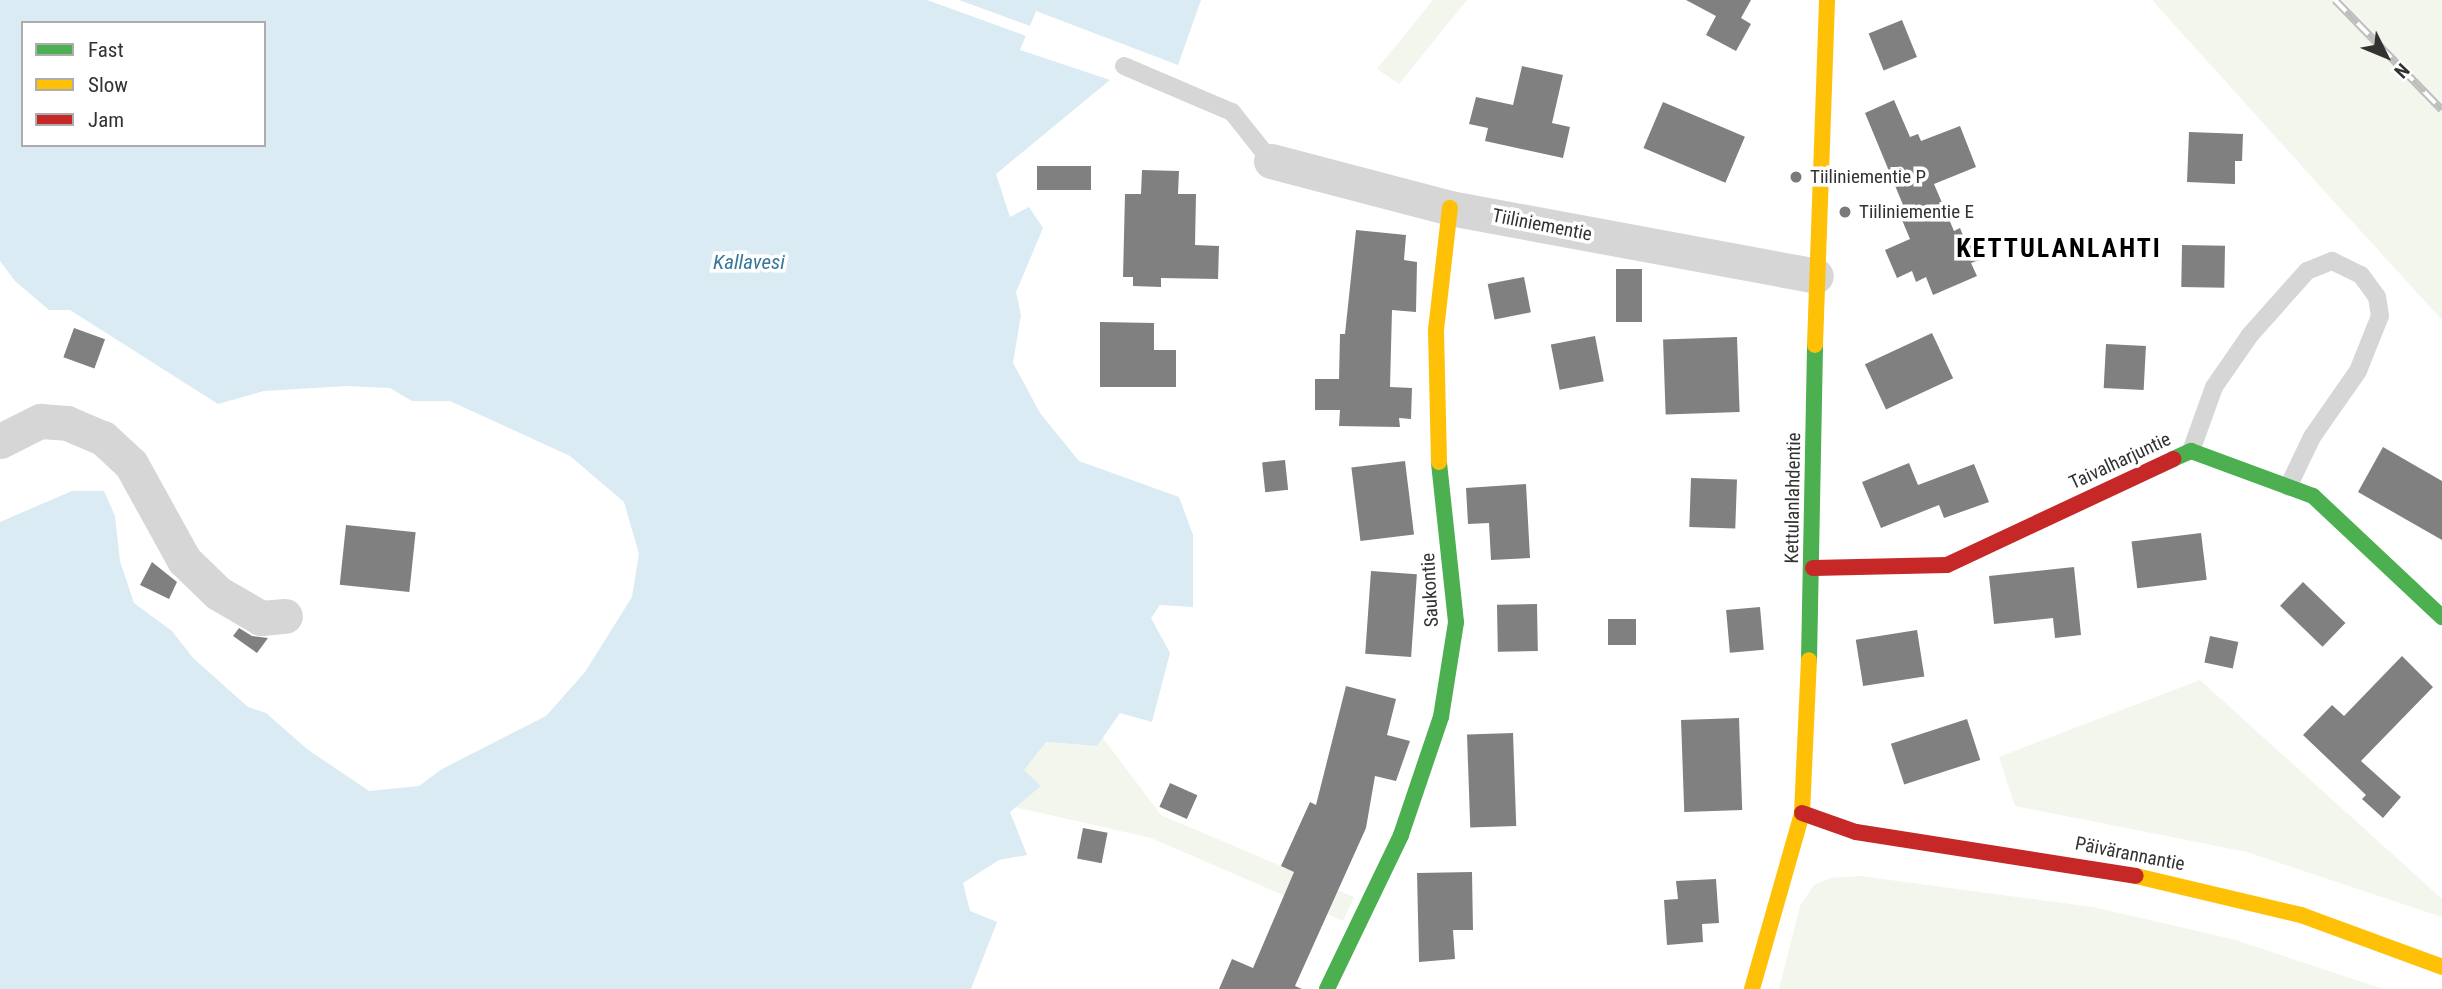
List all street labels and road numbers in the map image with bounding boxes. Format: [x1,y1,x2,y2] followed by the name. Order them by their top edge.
[1490,204,1594,246] street label: Tiiliniementie
[2066,428,2174,494] street label: Taivalharjuntie
[1780,432,1806,564] street label: Kettulanlahdentie
[1417,552,1443,628] street label: Saukontie
[2073,832,2187,876] street label: Päivärannantie

